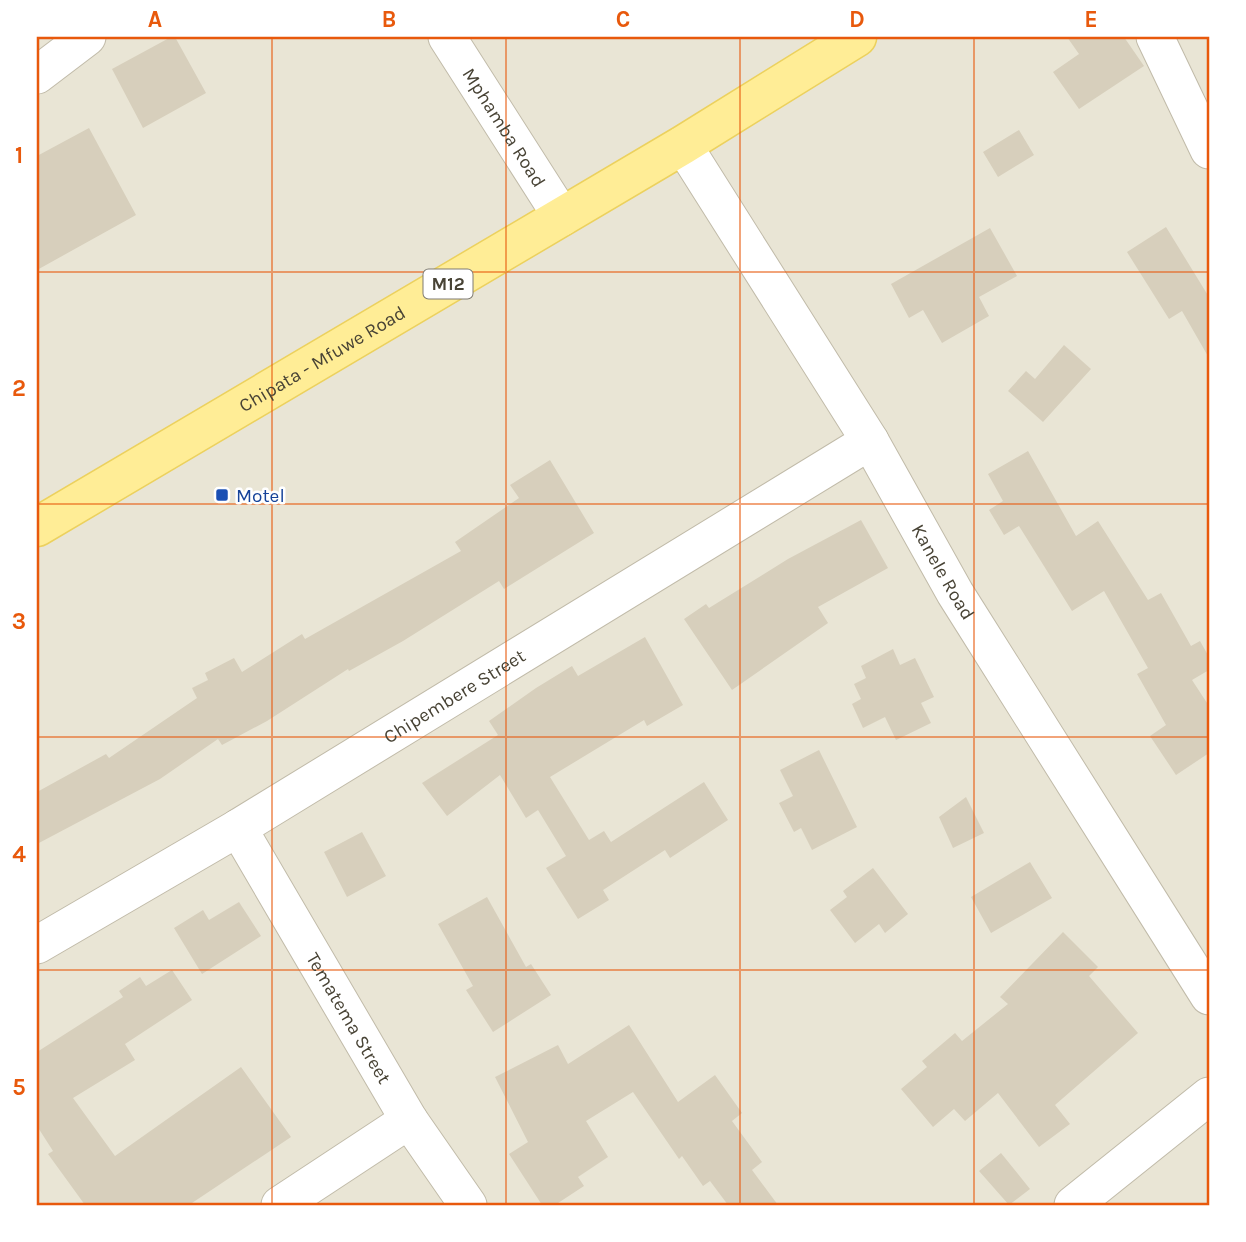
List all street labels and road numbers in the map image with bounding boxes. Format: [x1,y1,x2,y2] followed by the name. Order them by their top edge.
[458,64,550,191] street label: Mphamba Road
[424,270,472,298] road number: M12
[235,302,410,417] street label: Chipata - Mfuwe Road
[907,520,979,624] street label: Kanele Road
[380,645,529,748] street label: Chipembere Street
[301,949,395,1088] street label: Tematema Street

